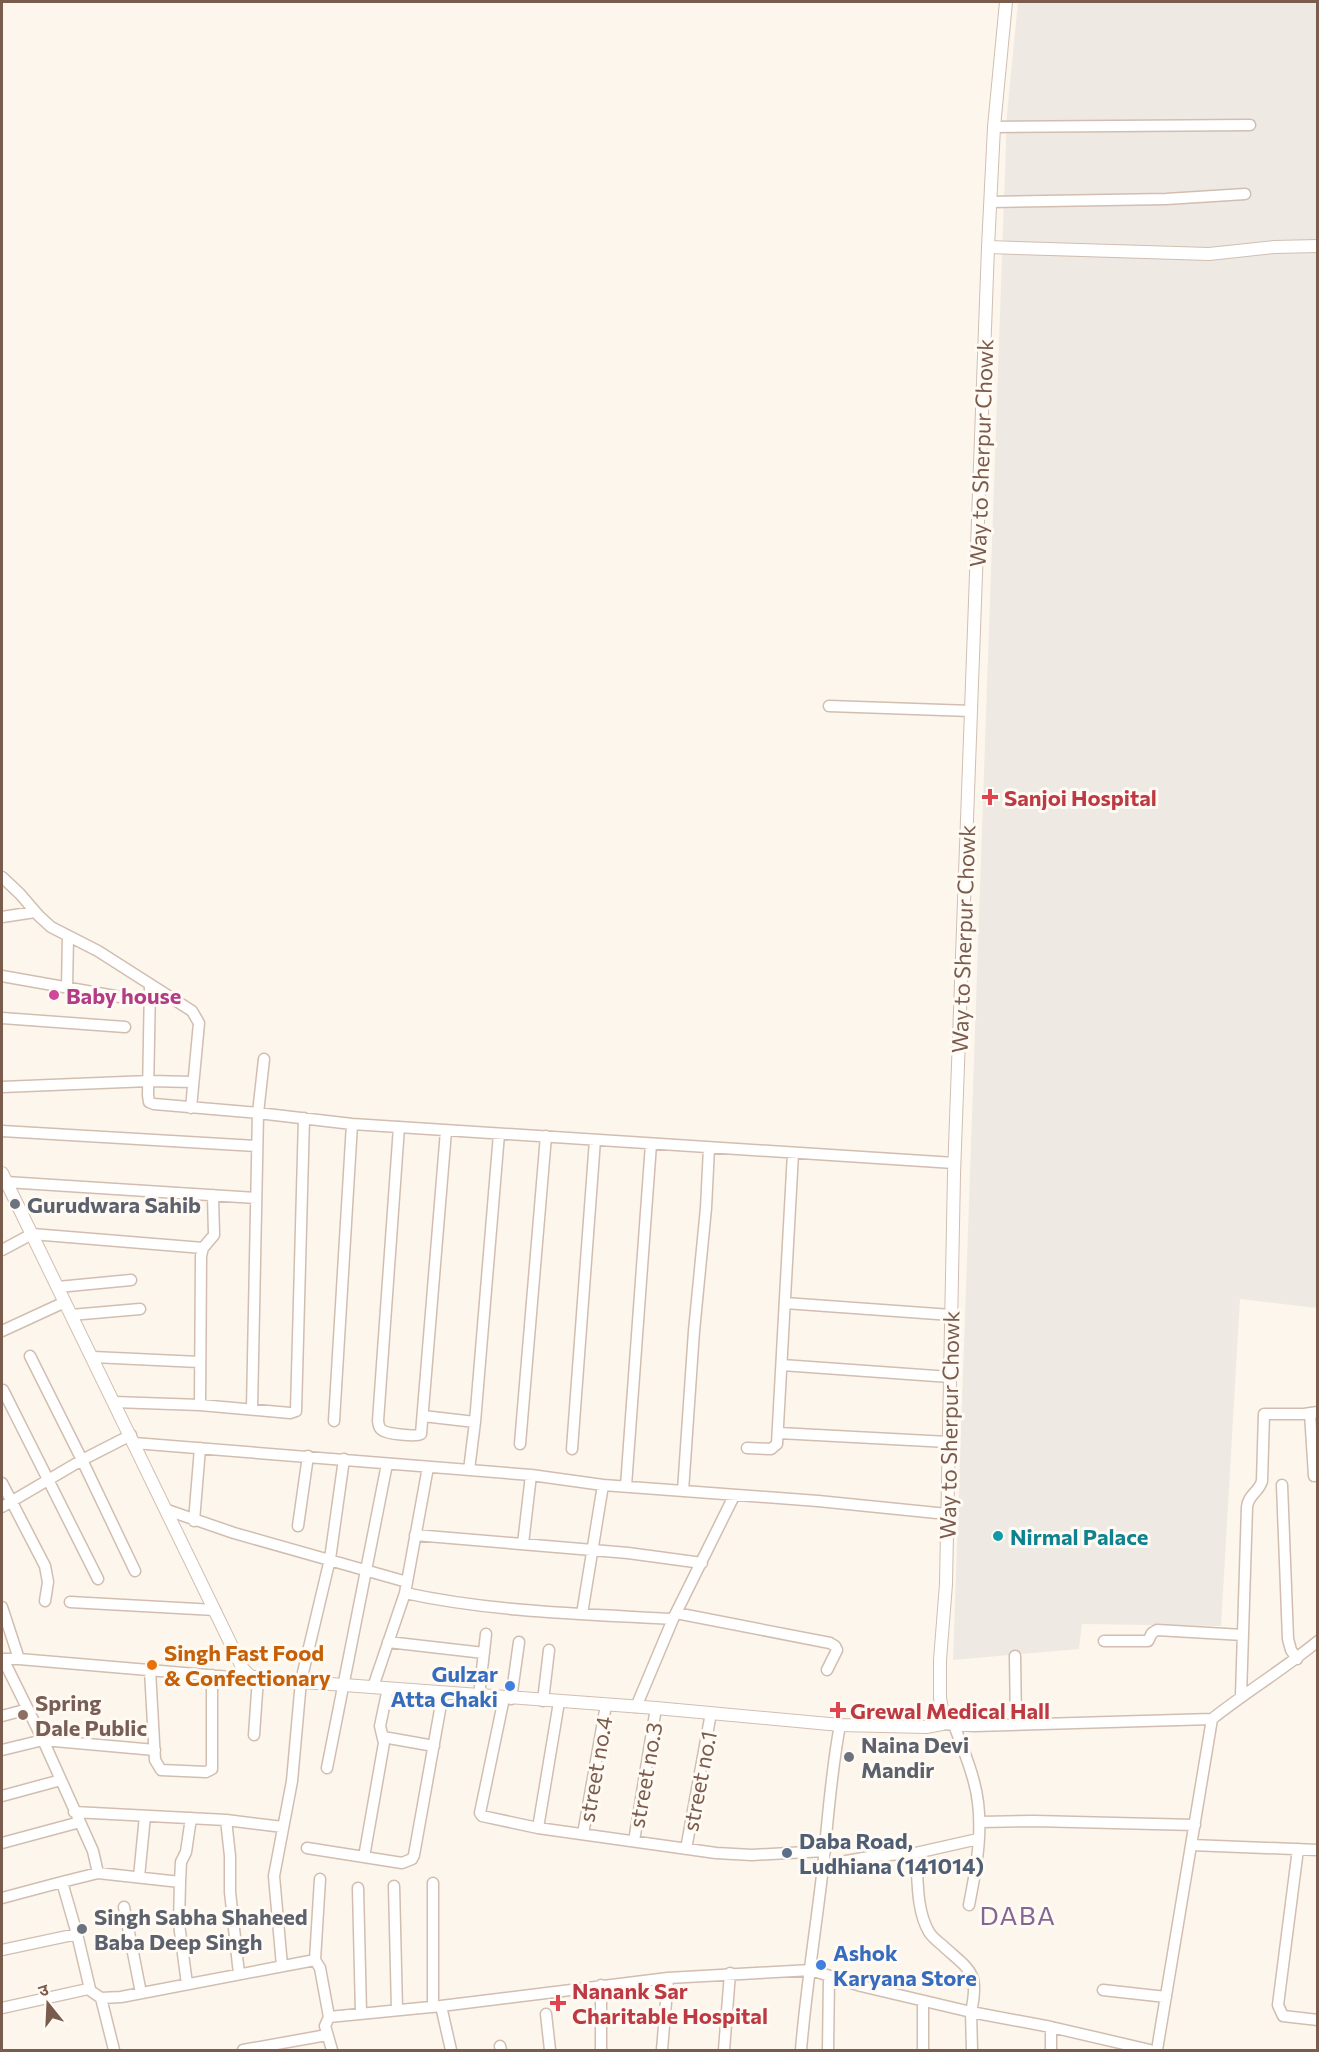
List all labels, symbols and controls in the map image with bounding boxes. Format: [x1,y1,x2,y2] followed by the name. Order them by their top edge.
[964,338,998,568] street label: Way to Sherpur Chowk
[1004,784,1157,811] place label: Sanjoi Hospital
[981,788,999,806] marker: Sanjoi Hospital
[946,824,980,1054] street label: Way to Sherpur Chowk
[66,982,181,1009] place label: Baby house
[47,988,61,1002] marker: Baby house
[27,1191,201,1218] place label: Gurudwara Sahib
[8,1197,22,1211] marker: Gurudwara Sahib
[934,1310,964,1539] street label: Way to Sherpur Chowk
[1010,1523,1148,1550] place label: Nirmal Palace
[991,1529,1005,1543] marker: Nirmal Palace
[164,1639,331,1691] place label: Singh Fast Food & Confectionary
[145,1658,159,1672] marker: Singh Fast Food & Confectionary
[391,1660,498,1712] place label: Gulzar Atta Chaki
[503,1679,517,1693] marker: Gulzar Atta Chaki
[35,1689,147,1741] place label: Spring Dale Public
[850,1697,1050,1724] place label: Grewal Medical Hall
[831,1703,845,1717] marker: Grewal Medical Hall
[16,1708,30,1722] marker: Spring Dale Public
[572,1714,618,1824] street label: street no.4
[622,1720,668,1830] street label: street no.3
[676,1728,722,1834] street label: street no.1
[861,1731,969,1783] place label: Naina Devi Mandir
[842,1750,856,1764] marker: Naina Devi Mandir
[799,1827,984,1879] place label: Daba Road, Ludhiana (141014)
[780,1846,794,1860] marker: Daba Road, Ludhiana (141014)
[980,1899,1056,1930] district label: DABA
[94,1903,308,1955] place label: Singh Sabha Shaheed Baba Deep Singh
[75,1922,89,1936] marker: Singh Sabha Shaheed Baba Deep Singh
[833,1939,977,1991] place label: Ashok Karyana Store
[814,1958,828,1972] marker: Ashok Karyana Store
[18,1974,78,2034] north arrow
[572,1977,768,2029] place label: Nanank Sar Charitable Hospital
[36,1979,51,2000] text: उ
[549,1994,567,2012] marker: Nanank Sar Charitable Hospital

